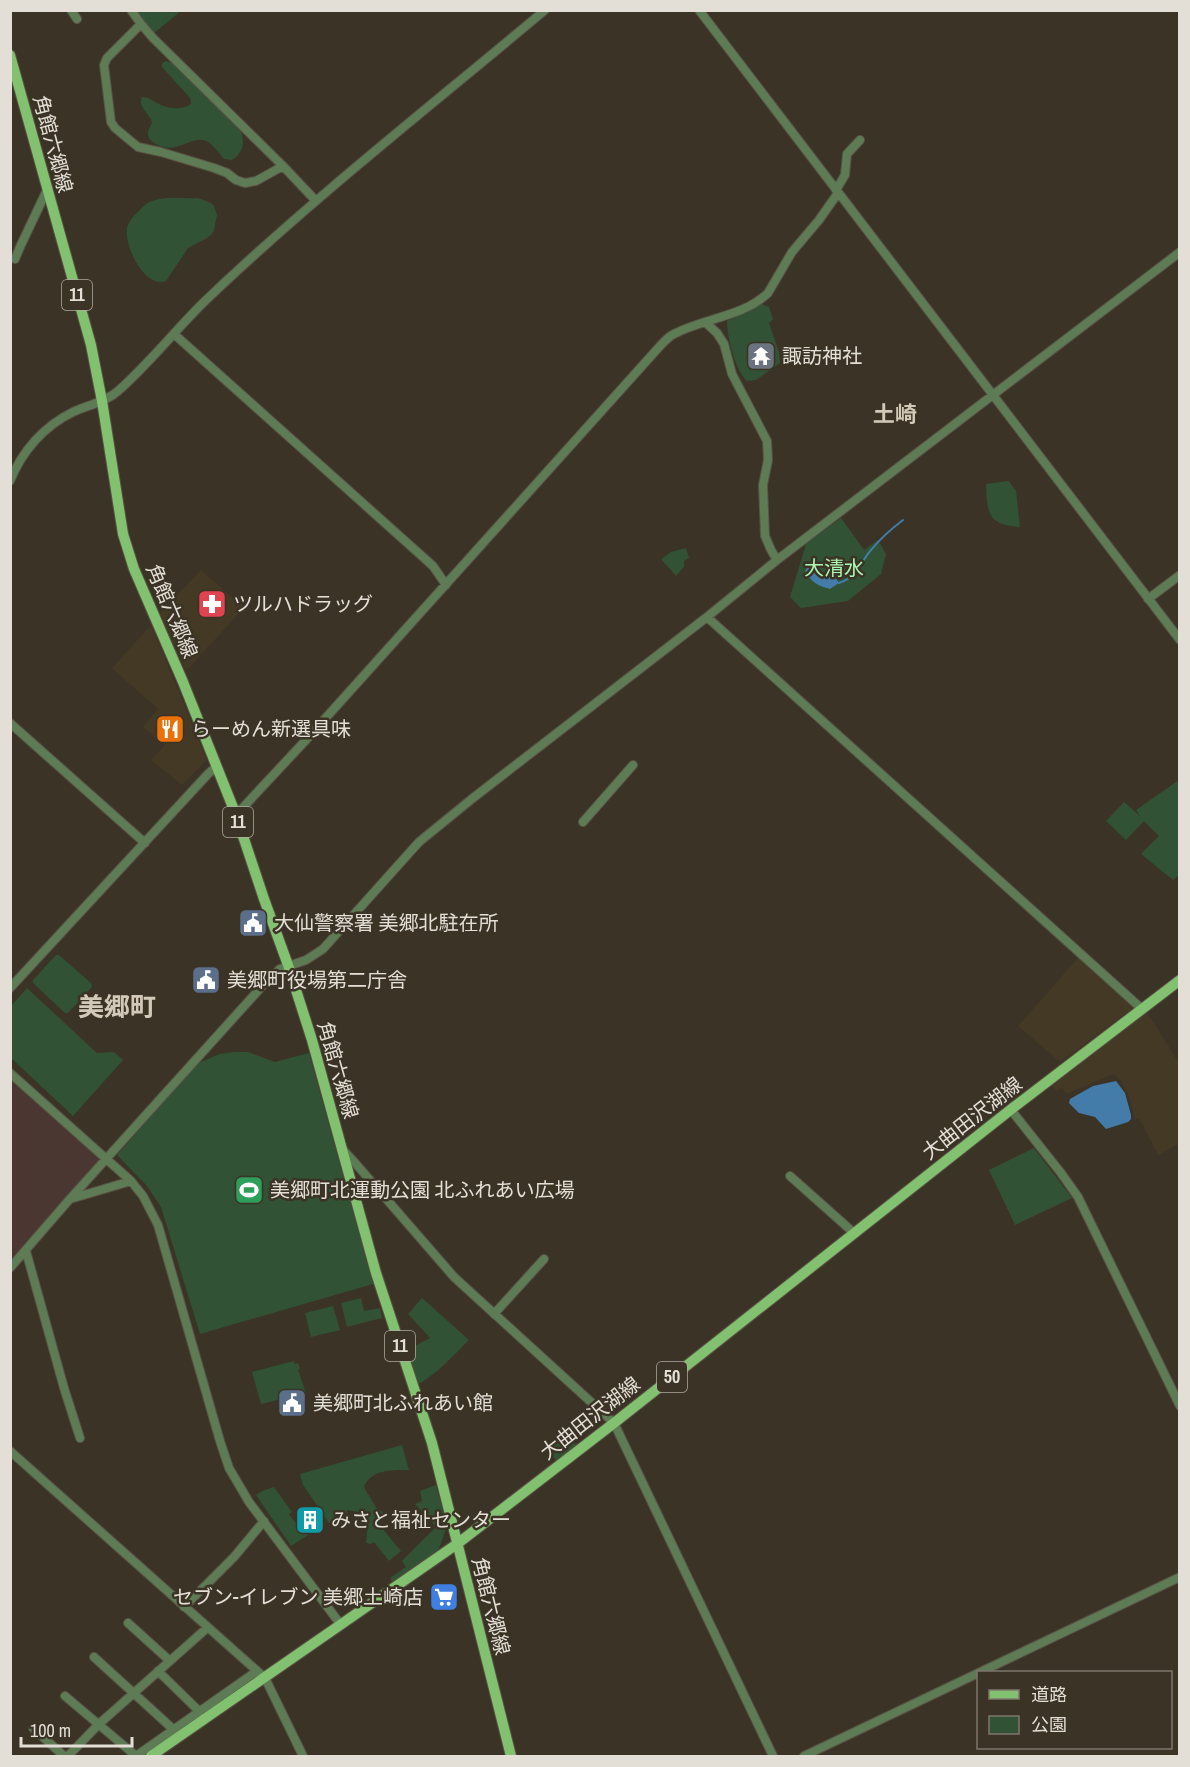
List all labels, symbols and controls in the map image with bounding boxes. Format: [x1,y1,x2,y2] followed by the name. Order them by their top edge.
[28,92,79,196] street label: 角館六郷線
[62,280,92,310] road number: 11
[745,340,777,372] temple icon: 諏訪神社
[782,342,862,369] place label: 諏訪神社
[873,399,917,429] district label: 土崎
[804,554,864,581] park label: 大清水
[140,560,204,662] street label: 角館六郷線
[196,588,228,620] pharmacy icon: ツルハドラッグ
[233,590,373,617] place label: ツルハドラッグ
[154,713,186,745] restaurant icon: らーめん新選具味
[191,715,351,742] place label: らーめん新選具味
[223,807,253,837] road number: 11
[237,907,269,939] public building icon: 大仙警察署 美郷北駐在所
[274,909,499,936] place label: 大仙警察署 美郷北駐在所
[190,964,222,996] public building icon: 美郷町役場第二庁舎
[227,966,407,993] place label: 美郷町役場第二庁舎
[78,989,156,1024] district label: 美郷町
[312,1018,365,1122] street label: 角館六郷線
[916,1070,1027,1165] street label: 大曲田沢湖線
[233,1174,265,1206] sports icon: 美郷町北運動公園 北ふれあい広場
[270,1176,575,1203] place label: 美郷町北運動公園 北ふれあい広場
[385,1331,415,1361] road number: 11
[657,1362,687,1392] road number: 50
[534,1370,645,1465] street label: 大曲田沢湖線
[276,1387,308,1419] public building icon: 美郷町北ふれあい館
[313,1389,493,1416] place label: 美郷町北ふれあい館
[294,1504,326,1536] building icon: みさと福祉センター
[331,1506,511,1533] place label: みさと福祉センター
[466,1554,517,1658] street label: 角館六郷線
[428,1581,460,1613] supermarket icon: セブン-イレブン 美郷土崎店
[173,1583,423,1610] place label: セブン-イレブン 美郷土崎店
[977,1671,1172,1749] legend
[1031,1682,1067,1707] text: 道路
[21,1710,132,1748] scale bar
[1031,1712,1067,1737] text: 公園
[30,1718,71,1743] text: 100 m

